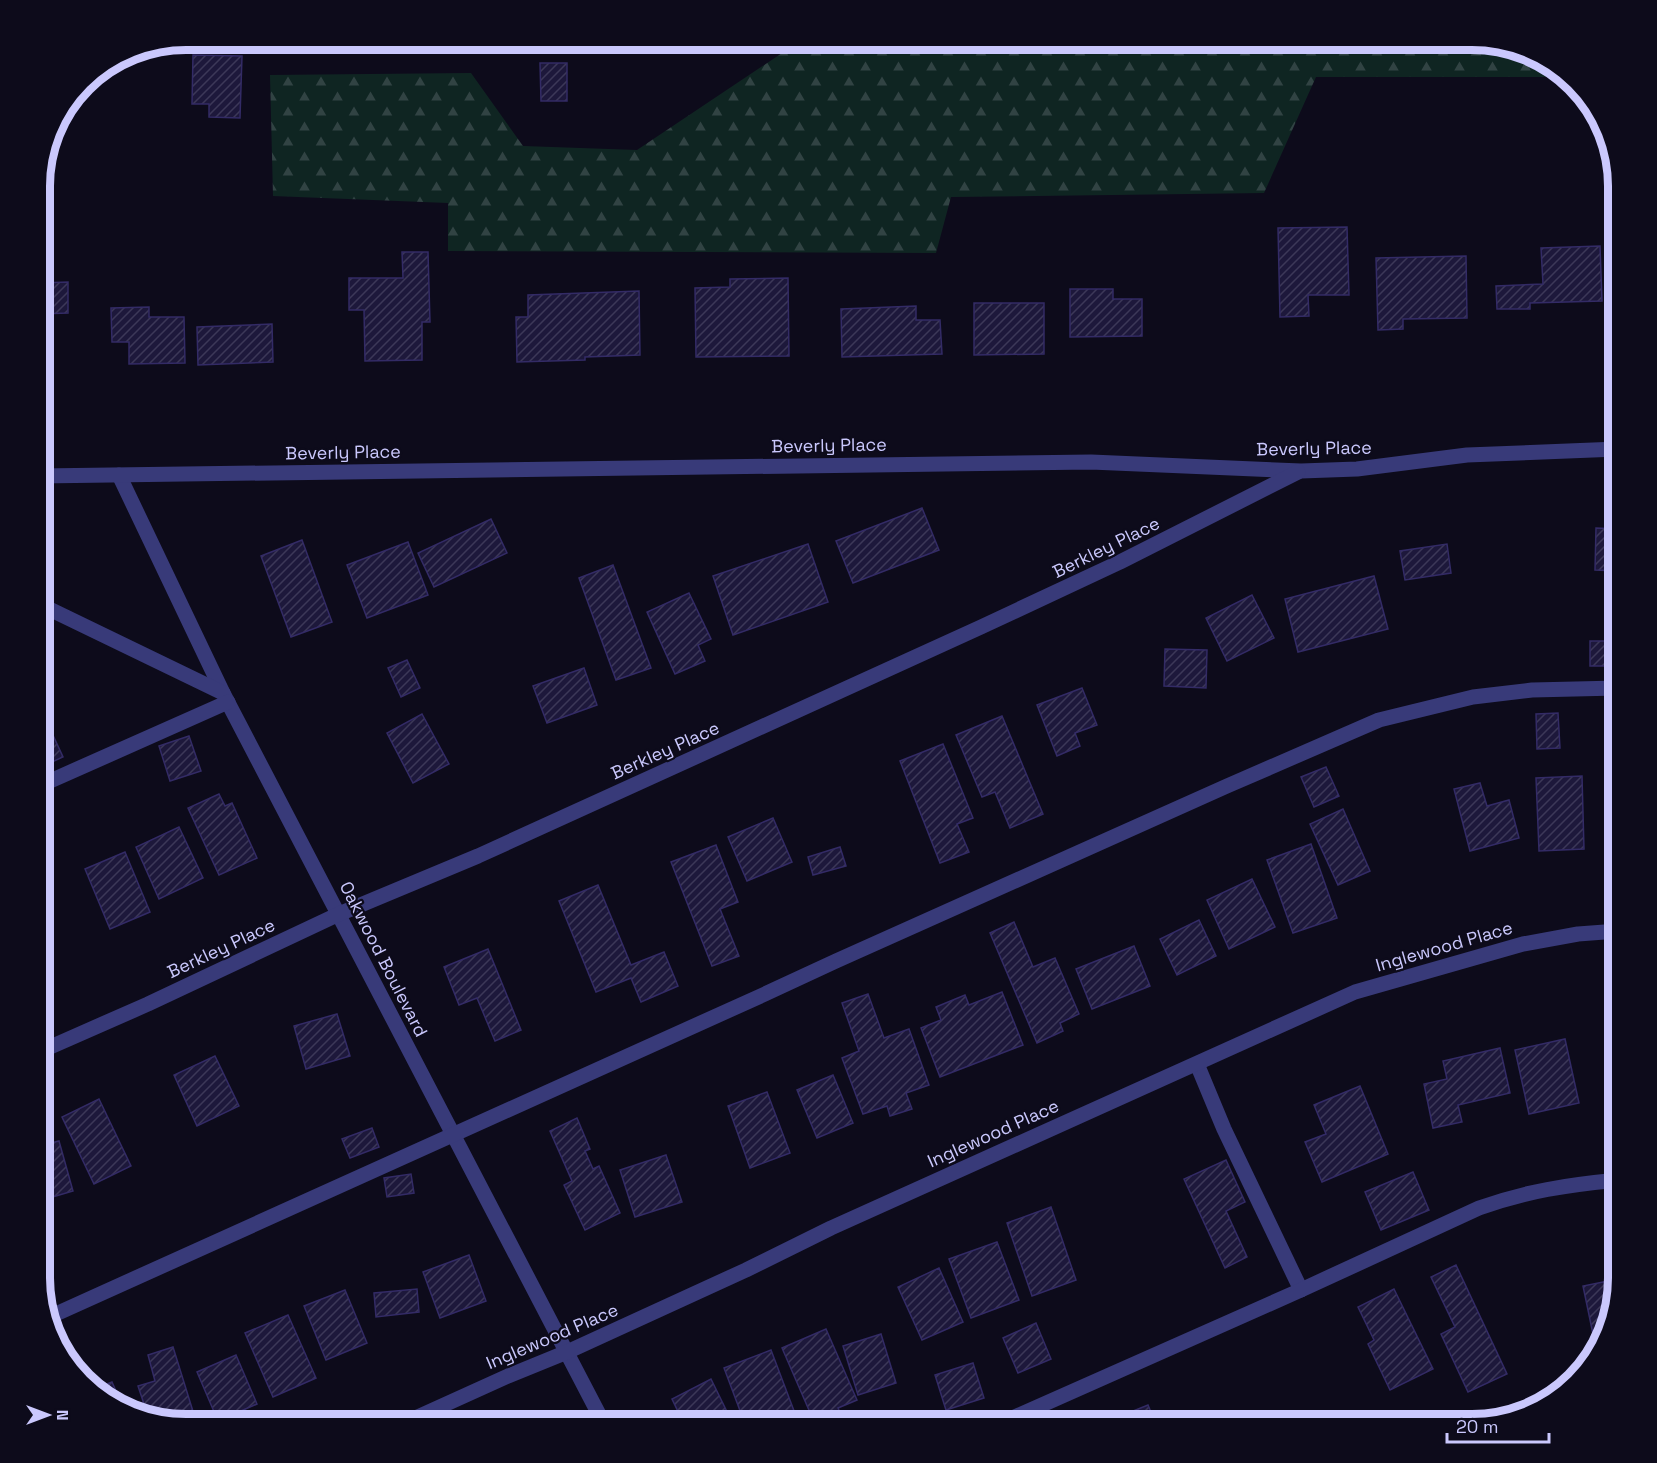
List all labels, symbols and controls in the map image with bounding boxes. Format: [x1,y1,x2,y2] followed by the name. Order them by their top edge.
[771,432,887,458] street label: Beverly Place
[1256,435,1372,461] street label: Beverly Place
[285,439,401,465] street label: Beverly Place
[1049,511,1163,583] street label: Berkley Place
[607,716,723,784] street label: Berkley Place
[335,877,433,1041] street label: Oakwood Boulevard
[163,913,279,983] street label: Berkley Place
[1373,915,1515,977] street label: Inglewood Place
[924,1094,1062,1172] street label: Inglewood Place
[482,1298,622,1374] street label: Inglewood Place
[18,1385,78,1445] north arrow
[1447,1406,1549,1444] scale bar
[52,1410,73,1420] text: N
[1456,1415,1499,1438] text: 20 m

